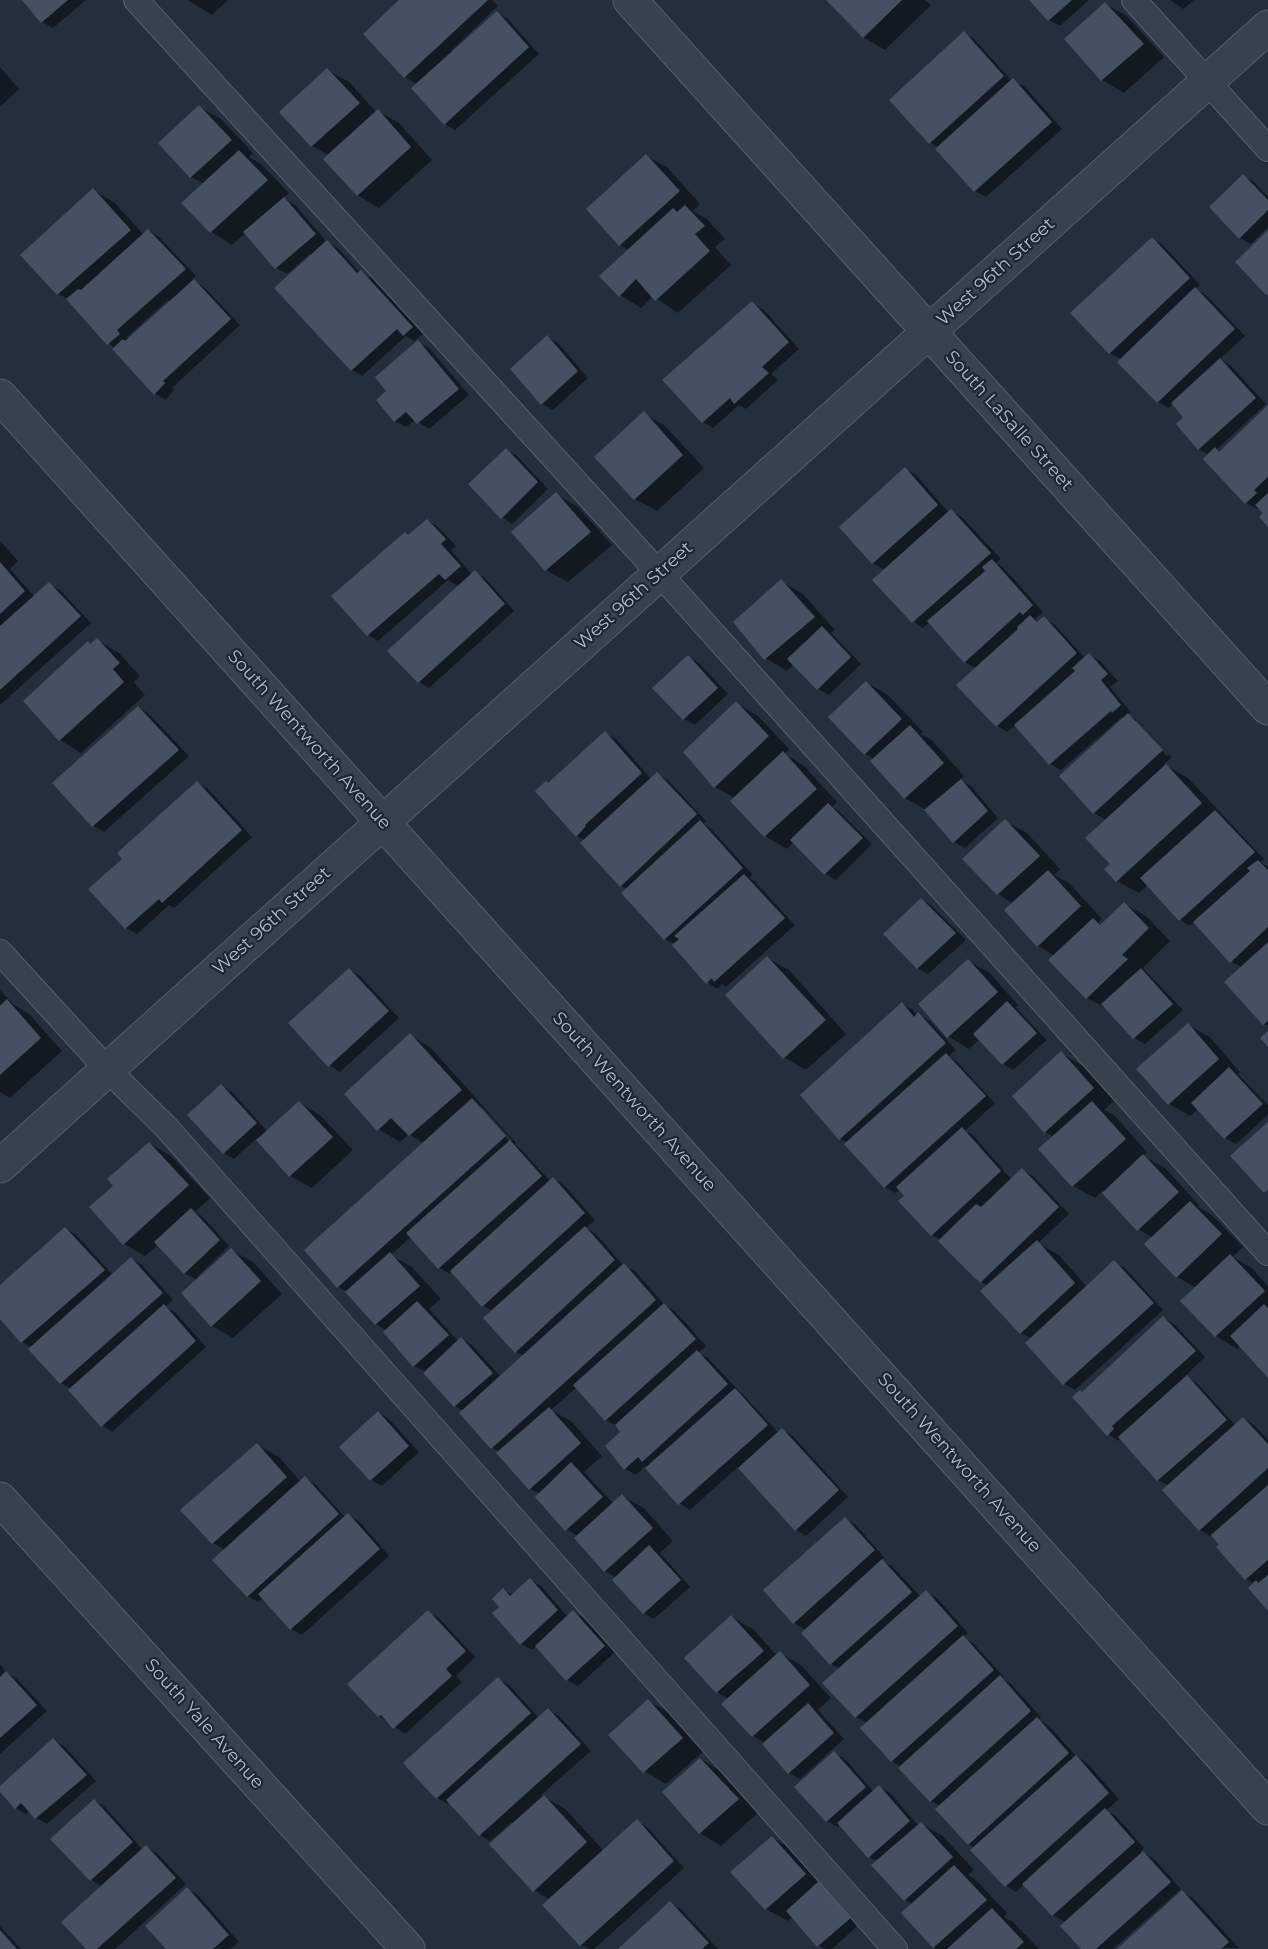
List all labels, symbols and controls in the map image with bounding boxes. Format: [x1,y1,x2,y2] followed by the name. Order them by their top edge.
[933,213,1059,331] street label: West 96th Street
[940,346,1078,496] street label: South LaSalle Street
[571,537,697,655] street label: West 96th Street
[223,646,395,834] street label: South Wentworth Avenue
[209,862,335,980] street label: West 96th Street
[548,1008,720,1196] street label: South Wentworth Avenue
[873,1369,1045,1557] street label: South Wentworth Avenue
[140,1654,268,1794] street label: South Yale Avenue

